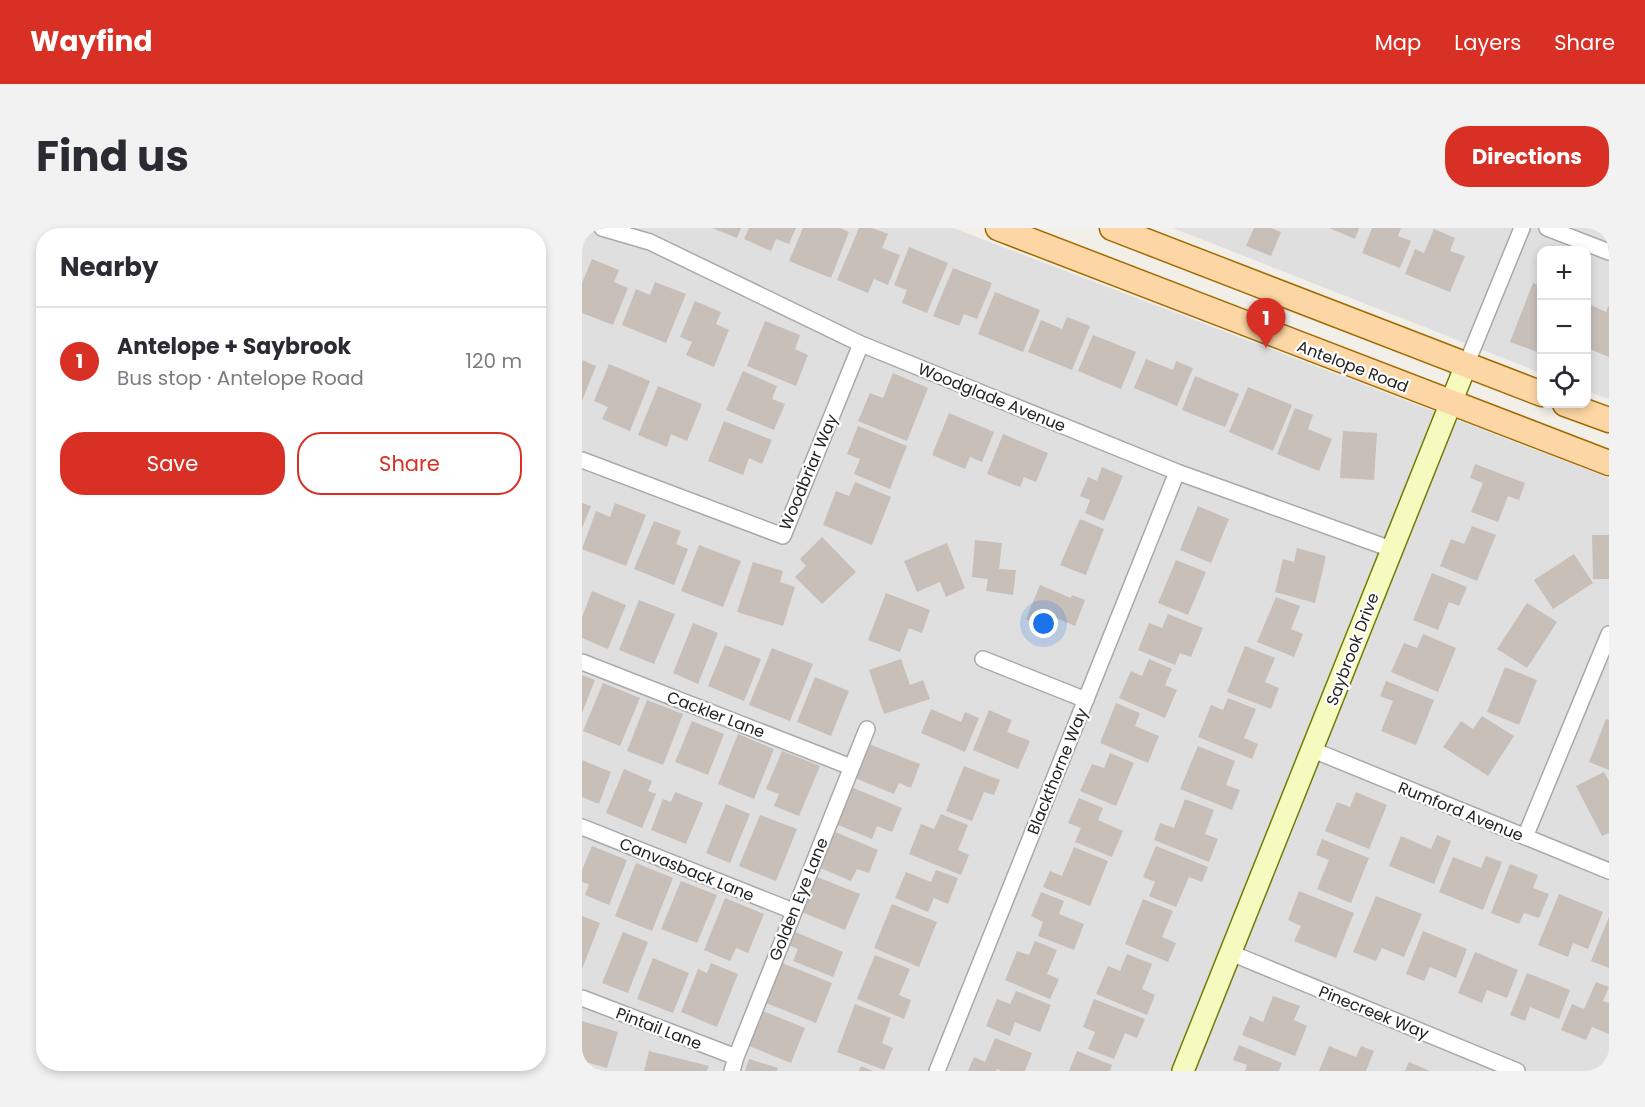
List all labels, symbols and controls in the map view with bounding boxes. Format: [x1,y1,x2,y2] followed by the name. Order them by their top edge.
[30,22,152,61] text: Wayfind
[1375,28,1421,57] text: Map
[1454,28,1521,57] text: Layers
[1554,28,1615,57] text: Share
[1445,126,1609,187] button: Directions
[36,127,189,186] text: Find us
[1537,246,1591,408] map controls
[1537,246,1591,300] button: +
[60,249,158,285] text: Nearby
[1246,298,1286,348] pin: 1
[1537,300,1591,354] button: −
[117,331,351,362] text: Antelope + Saybrook
[1294,335,1412,398] street label: Antelope Road
[76,347,83,375] text: 1
[466,347,522,375] text: 120 m
[1537,354,1591,408] button: locate
[914,357,1069,438] street label: Woodglade Avenue
[117,364,364,392] text: Bus stop · Antelope Road
[774,411,843,534] street label: Woodbriar Way
[60,432,285,495] button: Save
[297,432,522,495] button: Share
[1320,589,1385,709] street label: Saybrook Drive
[1029,609,1058,638] your location
[664,685,768,744] street label: Cackler Lane
[1022,704,1093,838] street label: Blackthorne Way
[1395,776,1527,847] street label: Rumford Avenue
[616,832,758,907] street label: Canvasback Lane
[763,834,834,964] street label: Golden Eye Lane
[1315,980,1432,1045] street label: Pinecreek Way
[613,1002,705,1055] street label: Pintail Lane

